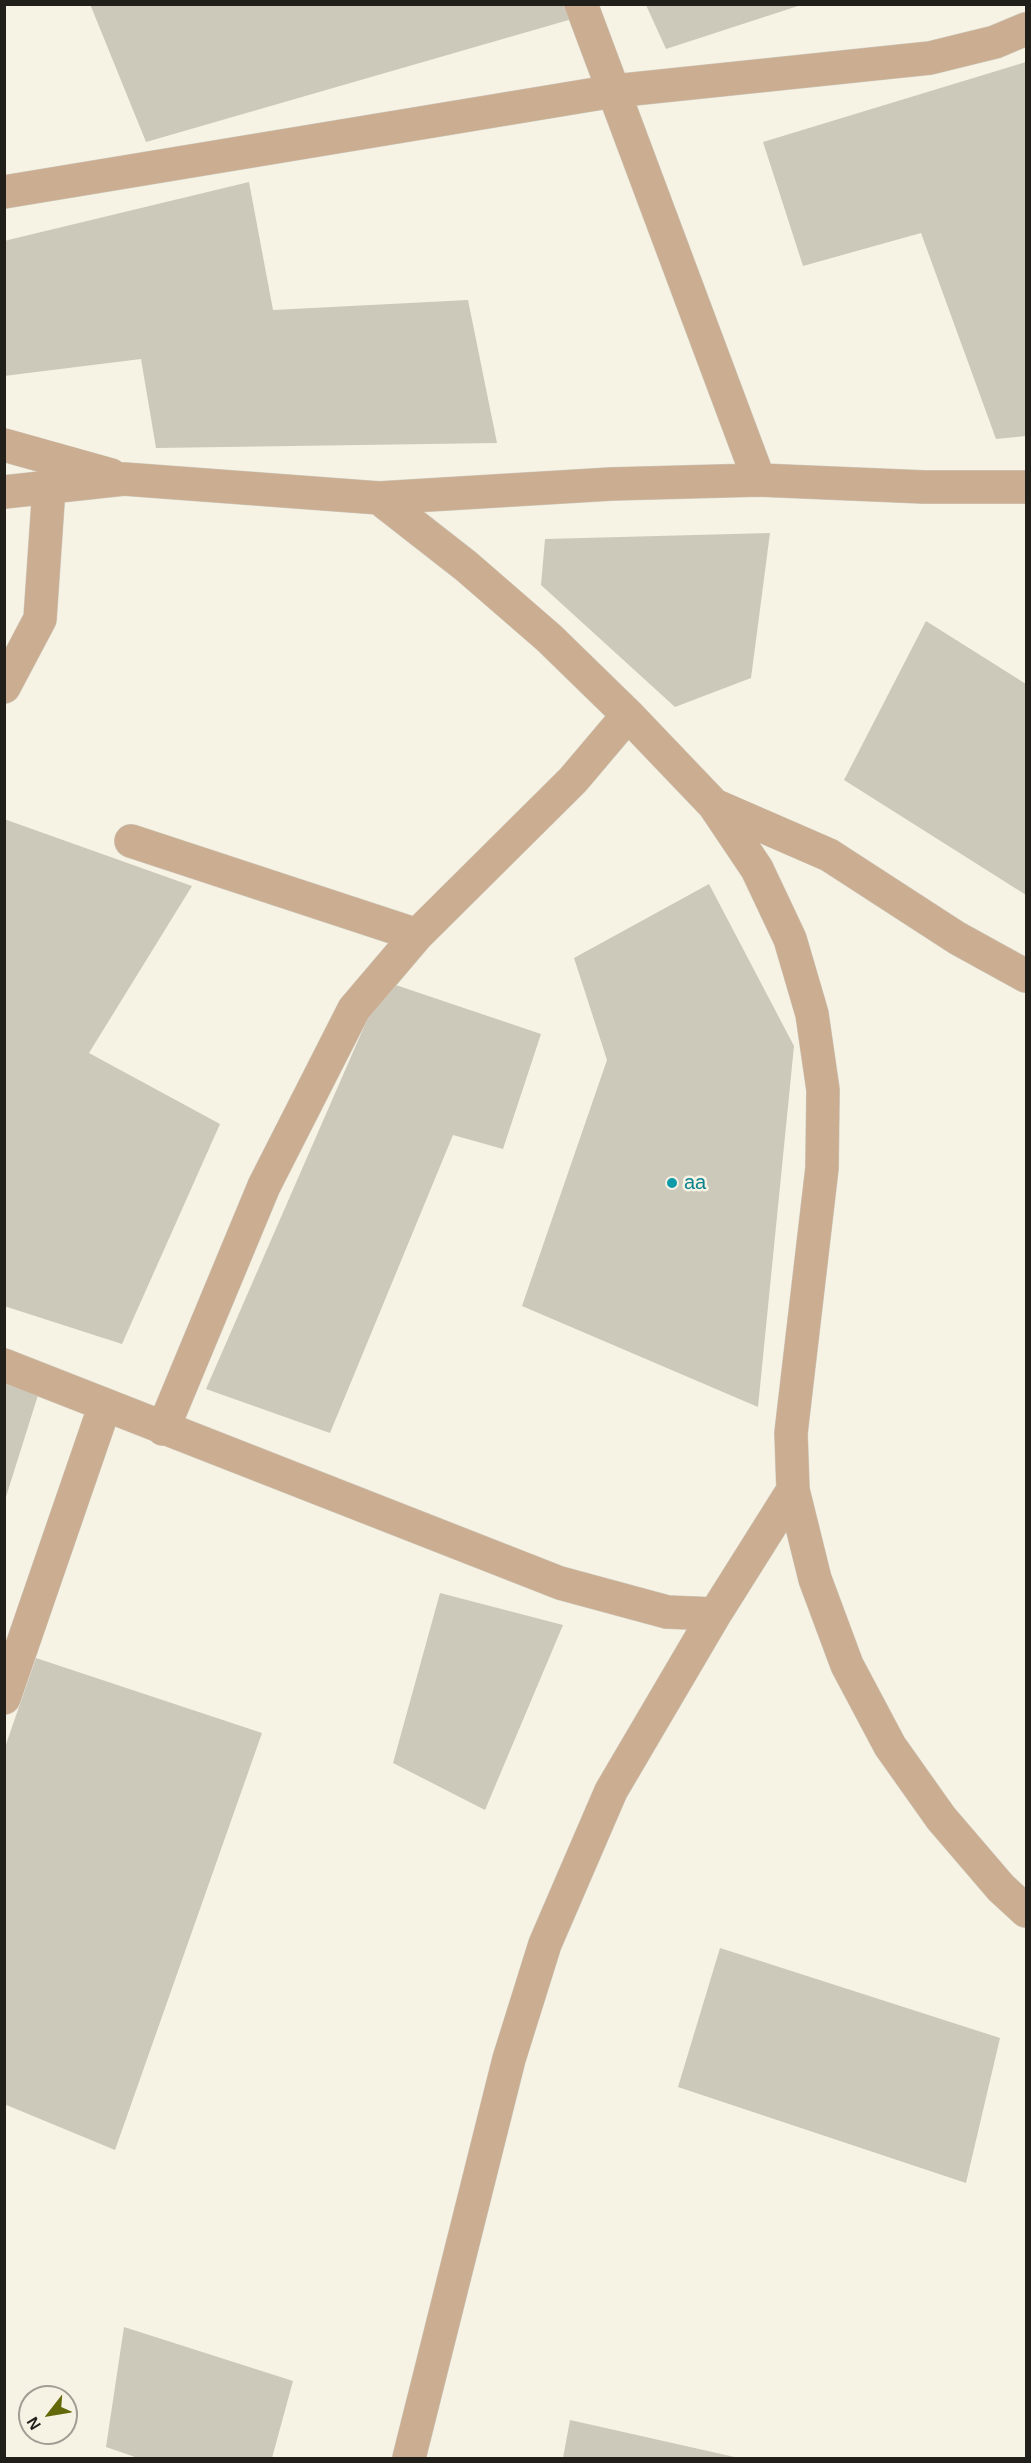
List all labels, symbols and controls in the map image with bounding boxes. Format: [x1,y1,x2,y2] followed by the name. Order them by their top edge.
[684,1171,706,1195] place label: aa
[665,1176,679,1190] marker: aa
[18,2385,78,2445] north arrow
[24,2414,44,2433] text: N

